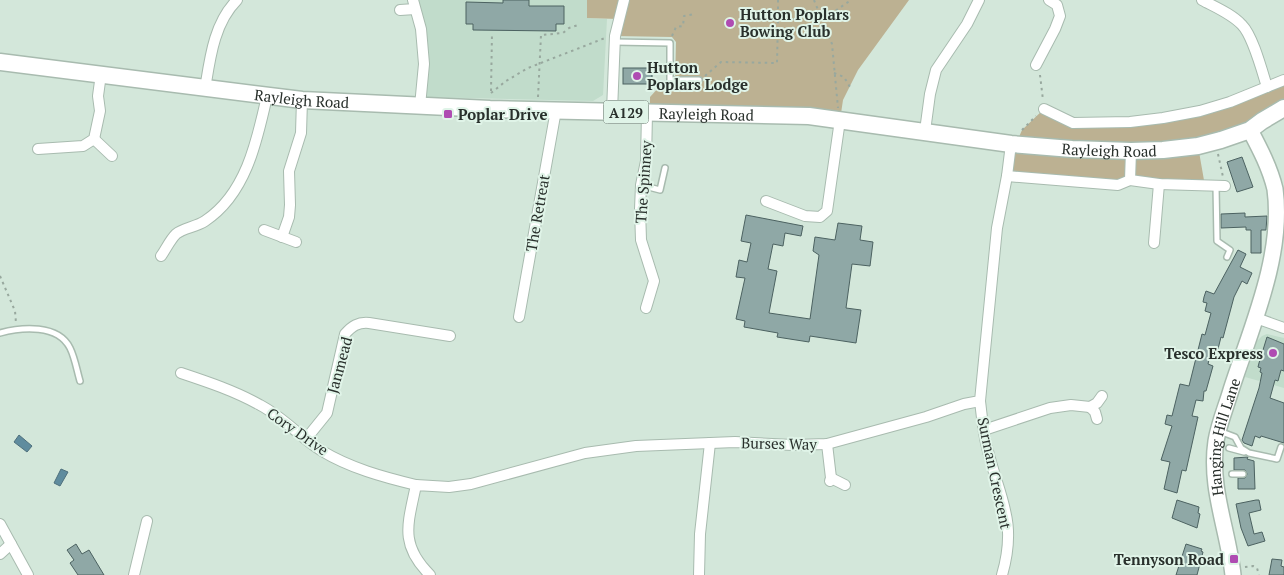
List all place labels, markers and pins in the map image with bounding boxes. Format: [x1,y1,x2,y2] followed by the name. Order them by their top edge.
[740,4,849,41] place label: Hutton Poplars Bowing Club
[724,17,736,29] marker: Hutton Poplars Bowing Club
[647,57,748,94] place label: Hutton Poplars Lodge
[631,70,643,82] marker: Hutton Poplars Lodge
[458,104,547,124] place label: Poplar Drive
[442,108,454,120] marker: Poplar Drive
[1164,343,1263,363] place label: Tesco Express
[1267,347,1279,359] marker: Tesco Express
[1114,549,1224,569] place label: Tennyson Road
[1228,553,1240,565] marker: Tennyson Road

